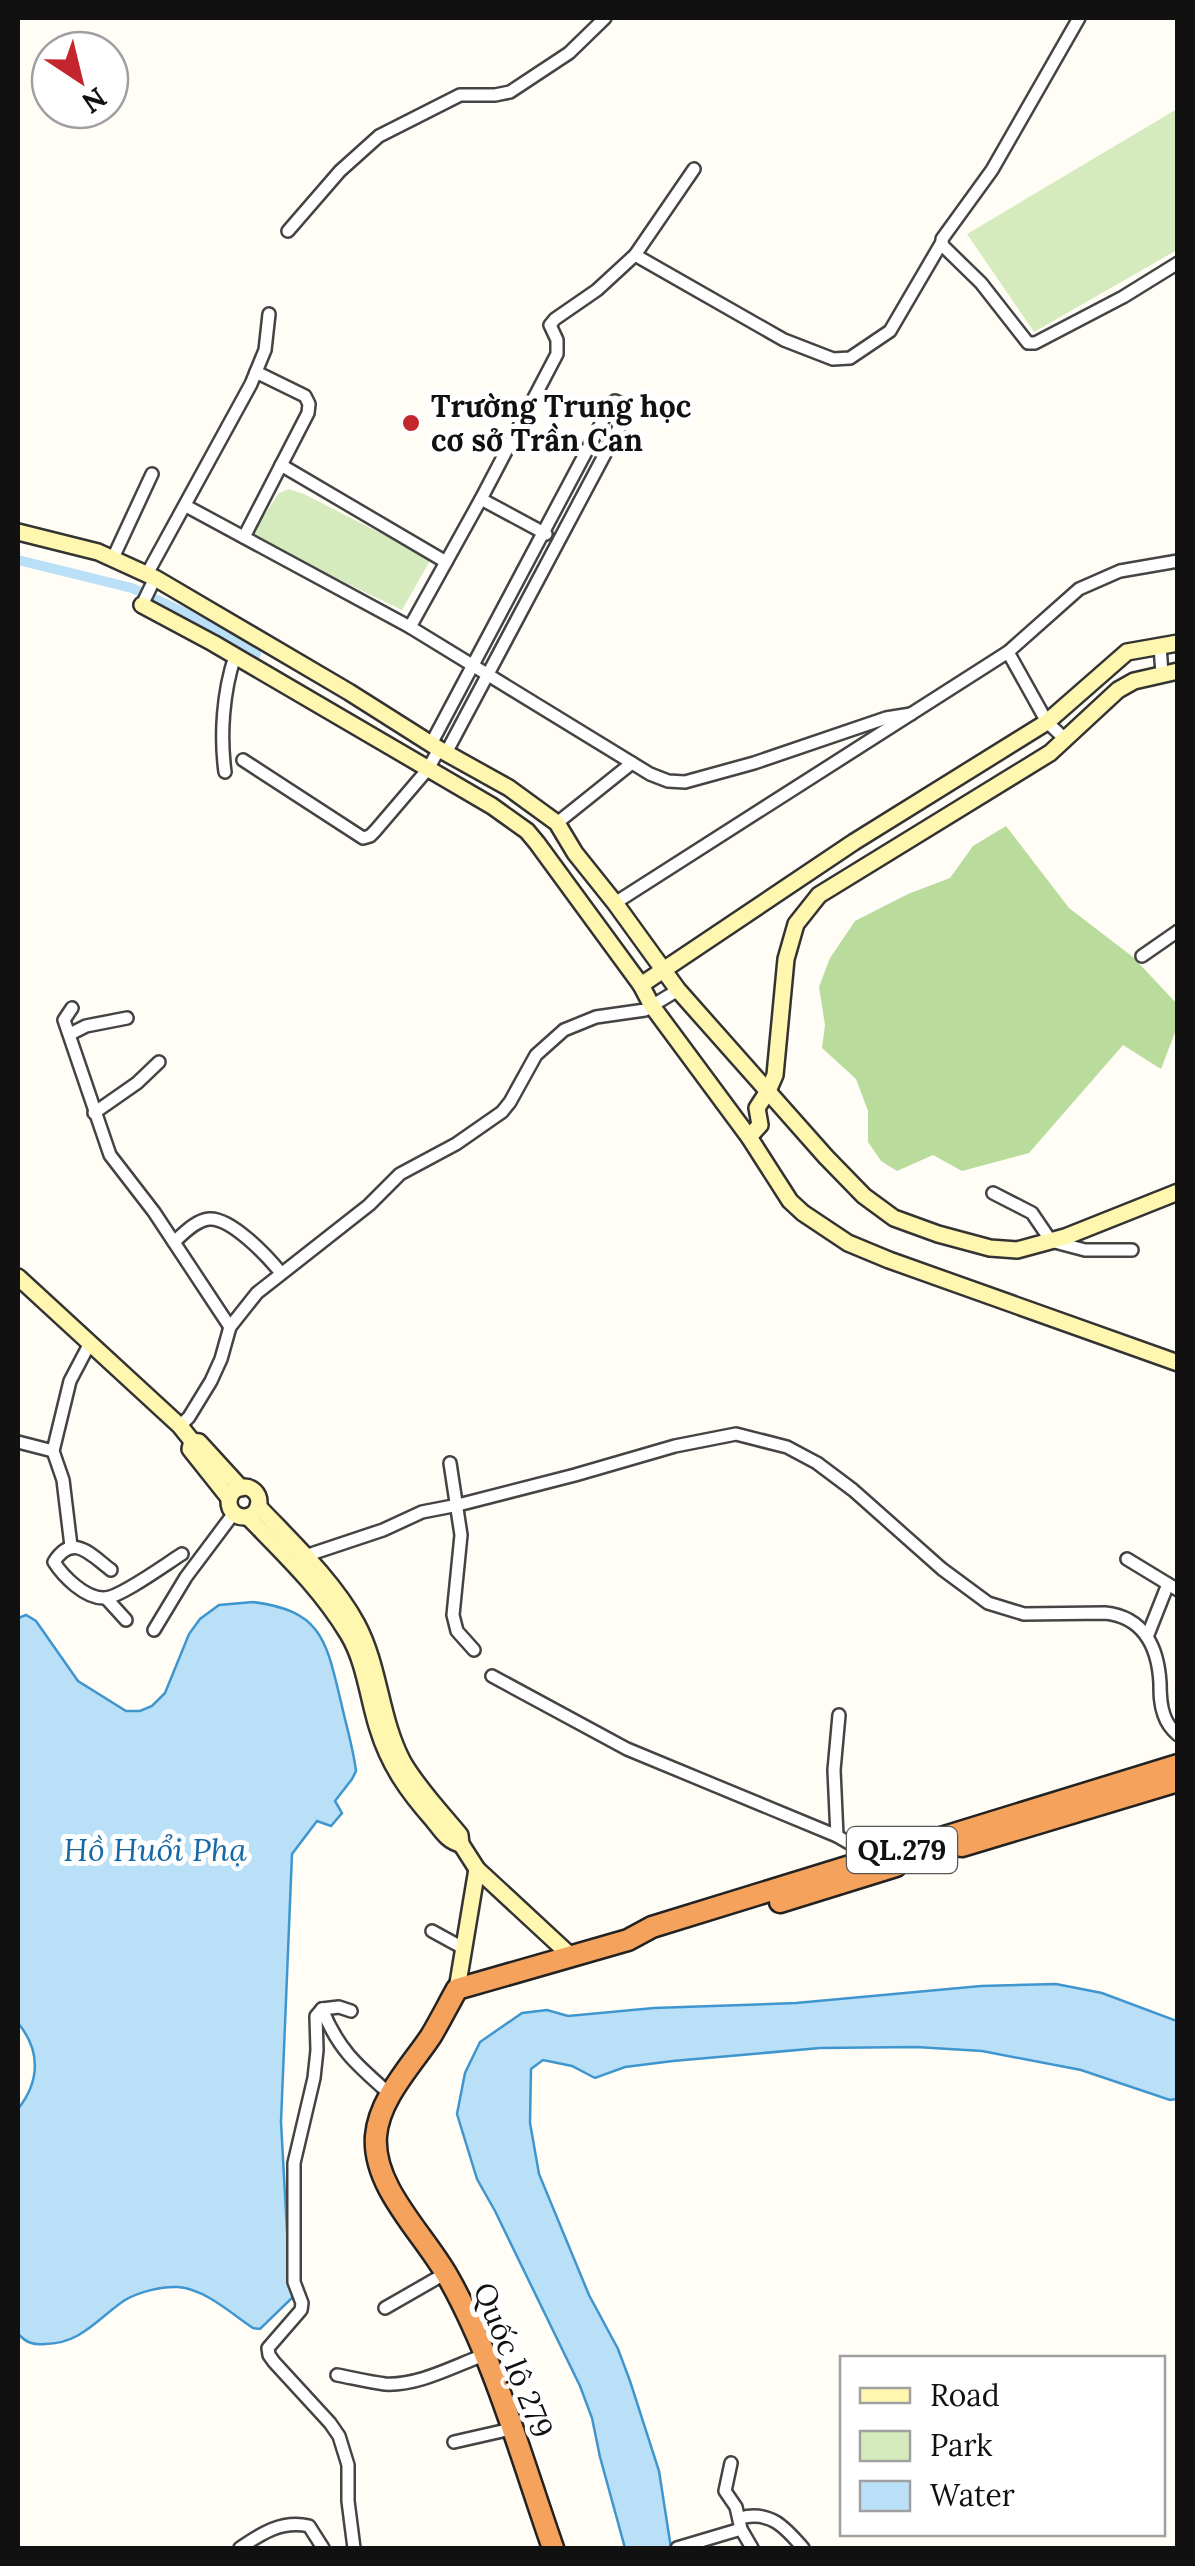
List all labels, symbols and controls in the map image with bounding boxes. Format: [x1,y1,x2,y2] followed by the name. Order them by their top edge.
[30,30,130,130] north arrow
[75,80,114,121] text: N
[431,387,692,459] place label: Trường Trung học cơ sở Trần Can
[400,412,422,434] marker: Trường Trung học cơ sở Trần Can
[847,1827,957,1873] road number: QL.279
[63,1829,247,1870] water label: Hồ Huổi Phạ
[466,2277,562,2443] street label: Quốc lộ 279
[840,2356,1165,2536] legend
[930,2376,1000,2414] text: Road
[930,2426,992,2464] text: Park
[930,2476,1015,2514] text: Water

